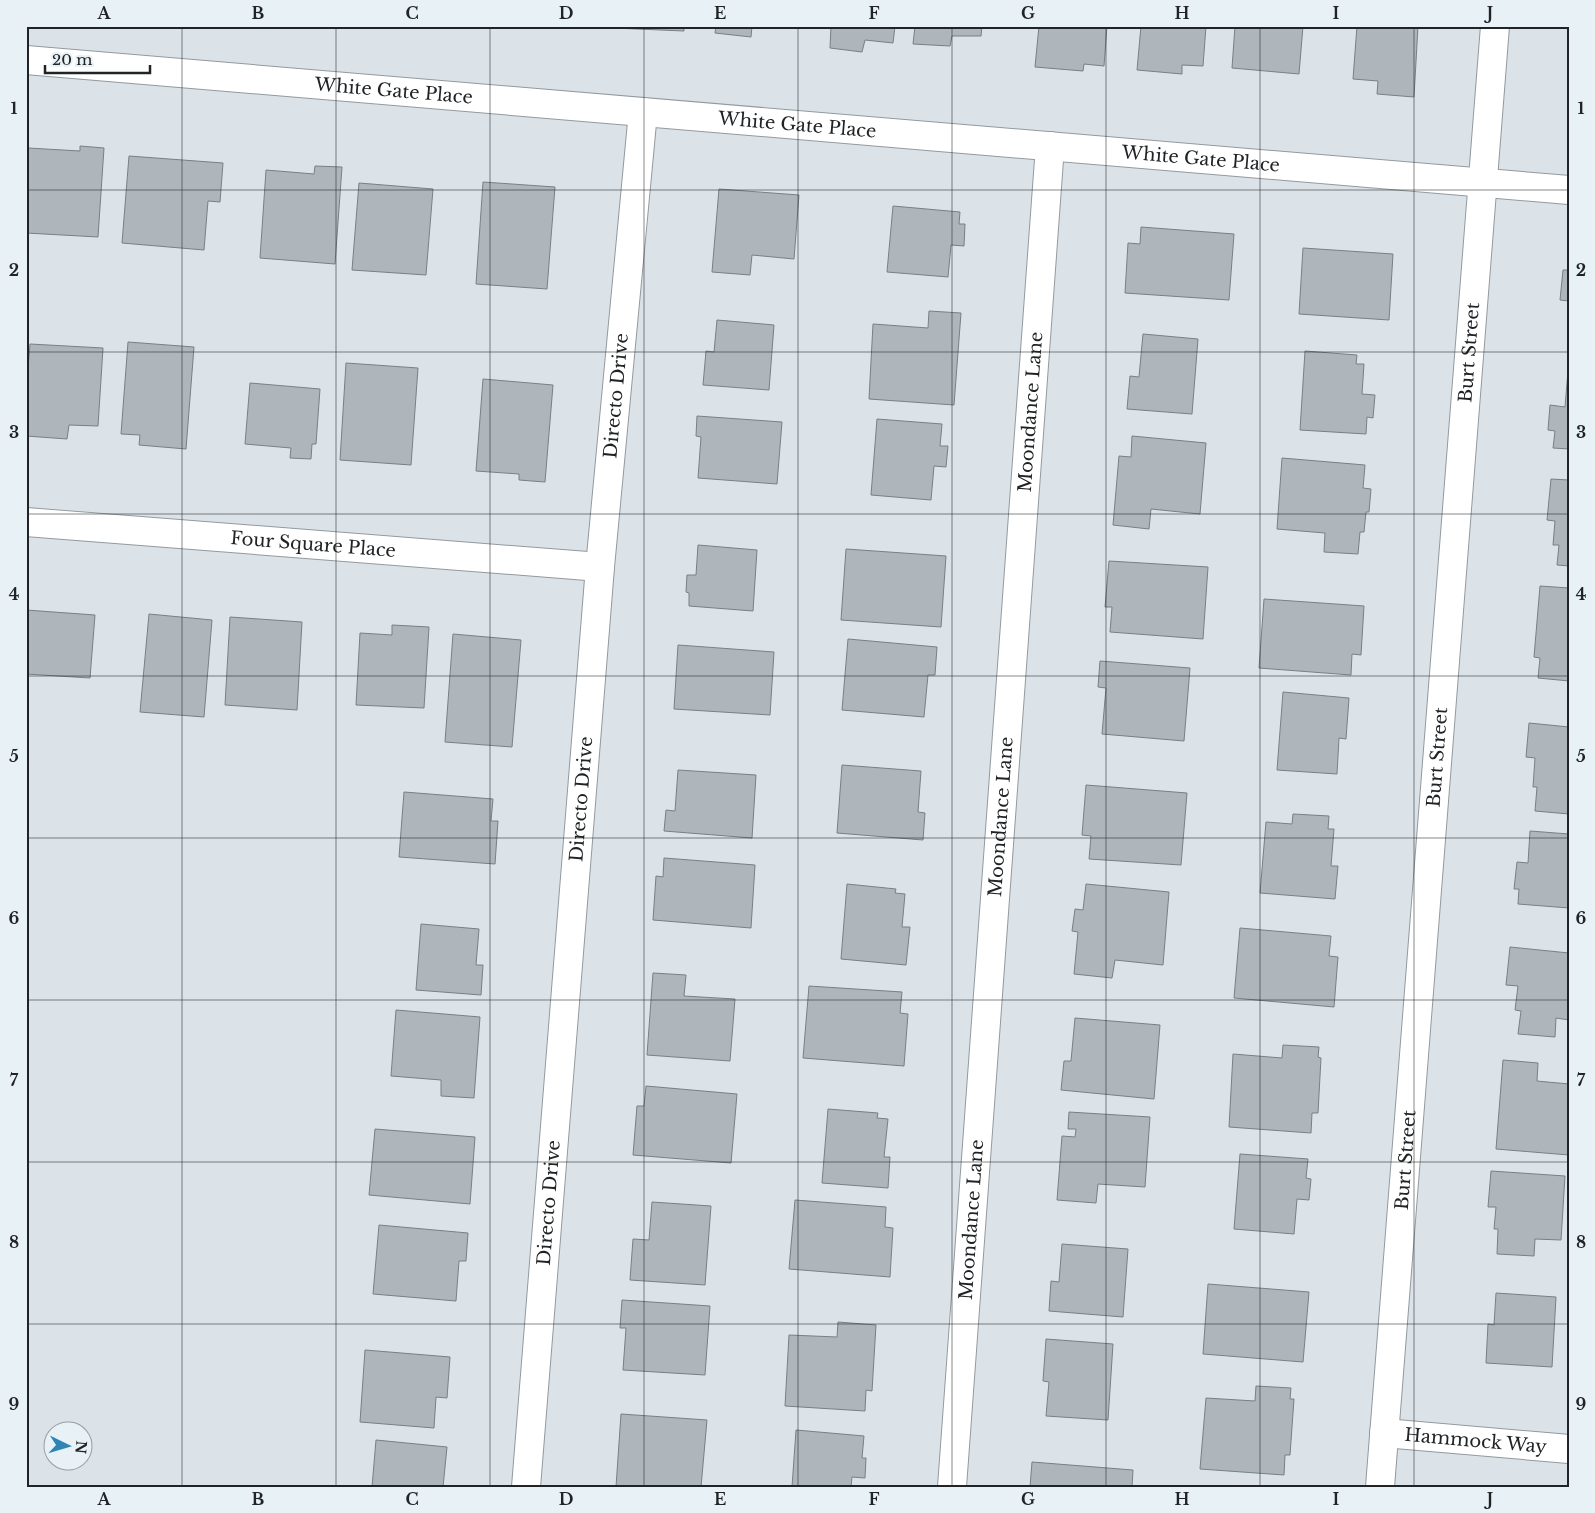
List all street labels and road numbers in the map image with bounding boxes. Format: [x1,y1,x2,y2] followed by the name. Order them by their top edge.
[313,73,474,109] street label: White Gate Place
[716,107,877,143] street label: White Gate Place
[1120,141,1281,177] street label: White Gate Place
[1454,301,1484,403] street label: Burt Street
[1014,331,1047,493] street label: Moondance Lane
[599,332,633,459] street label: Directo Drive
[230,527,397,562] street label: Four Square Place
[1423,706,1452,808] street label: Burt Street
[565,736,597,863] street label: Directo Drive
[984,736,1018,898] street label: Moondance Lane
[1391,1109,1421,1211] street label: Burt Street
[533,1139,565,1266] street label: Directo Drive
[955,1139,988,1301] street label: Moondance Lane
[1404,1424,1548,1458] street label: Hammock Way

